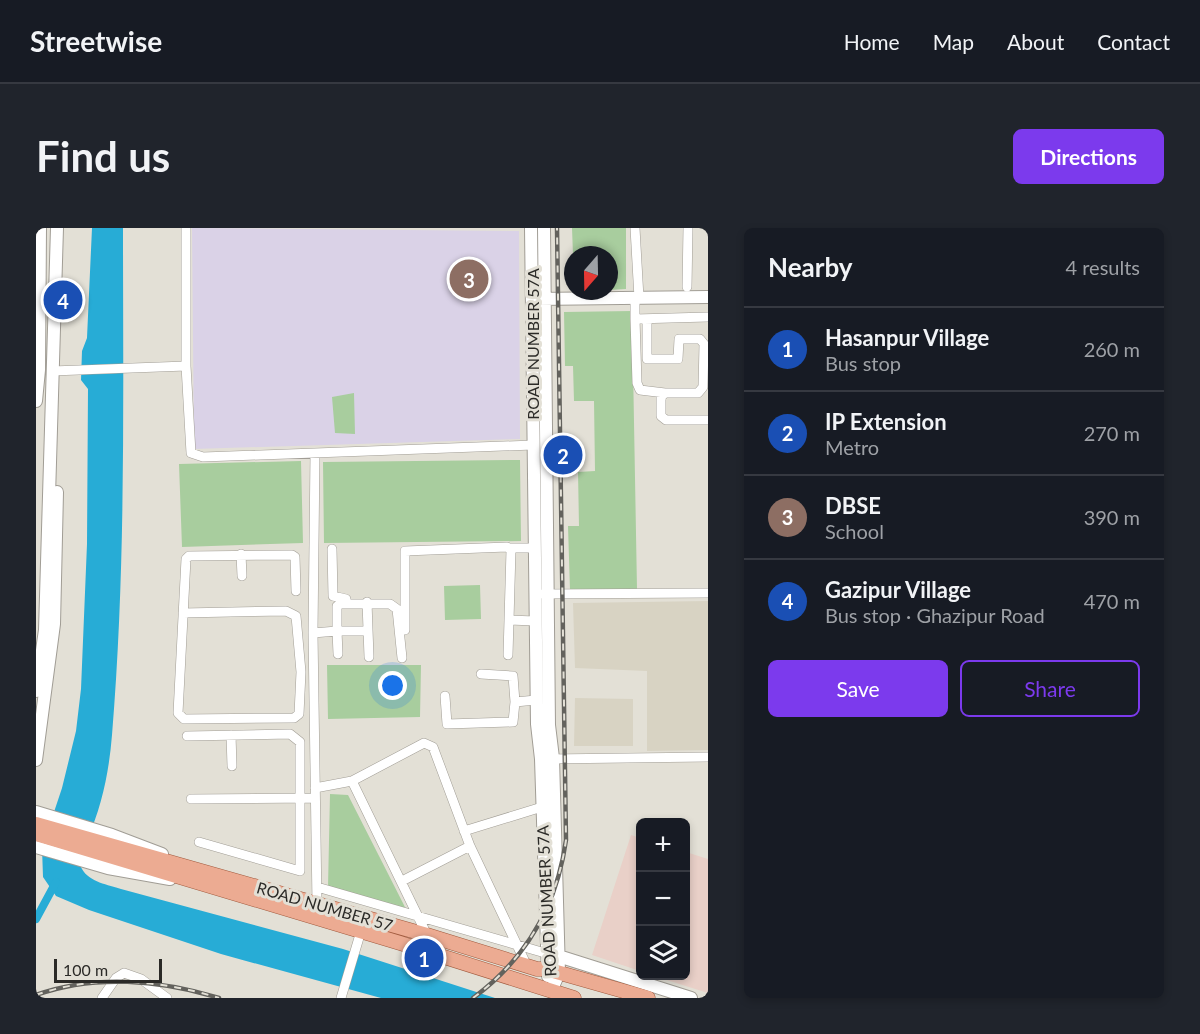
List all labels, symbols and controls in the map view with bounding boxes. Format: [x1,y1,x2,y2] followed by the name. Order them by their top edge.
[30,24,162,58] text: Streetwise
[844,29,900,54] text: Home
[933,29,974,54] text: Map
[1007,29,1064,54] text: About
[1097,29,1170,54] text: Contact
[1013,129,1164,184] button: Directions
[36,131,170,181] text: Find us
[564,246,618,300] north arrow
[768,251,853,283] text: Nearby
[1065,255,1140,279] text: 4 results
[450,256,488,302] pin: 3
[523,268,542,420] street label: ROAD NUMBER 57A
[44,278,82,322] pin: 4
[825,324,989,351] text: Hasanpur Village
[782,337,793,361] text: 1
[1084,337,1140,361] text: 260 m
[825,351,901,375] text: Bus stop
[825,408,947,435] text: IP Extension
[782,421,793,445] text: 2
[1084,421,1140,445] text: 270 m
[544,432,582,478] pin: 2
[825,435,879,459] text: Metro
[825,492,881,519] text: DBSE
[782,505,793,529] text: 3
[1084,505,1140,529] text: 390 m
[825,519,884,543] text: School
[825,576,971,603] text: Gazipur Village
[782,589,793,613] text: 4
[1084,589,1140,613] text: 470 m
[825,603,1045,627] text: Bus stop · Ghazipur Road
[768,660,948,717] button: Save
[960,660,1140,717] button: Share
[378,671,407,700] your location
[636,818,690,980] map controls
[636,818,690,872] button: +
[533,825,559,977] street label: ROAD NUMBER 57A
[636,872,690,926] button: −
[255,877,395,935] street label: ROAD NUMBER 57
[636,926,690,980] button: layers
[404,936,444,980] pin: 1
[54,956,162,984] scale bar
[63,960,108,979] text: 100 m

